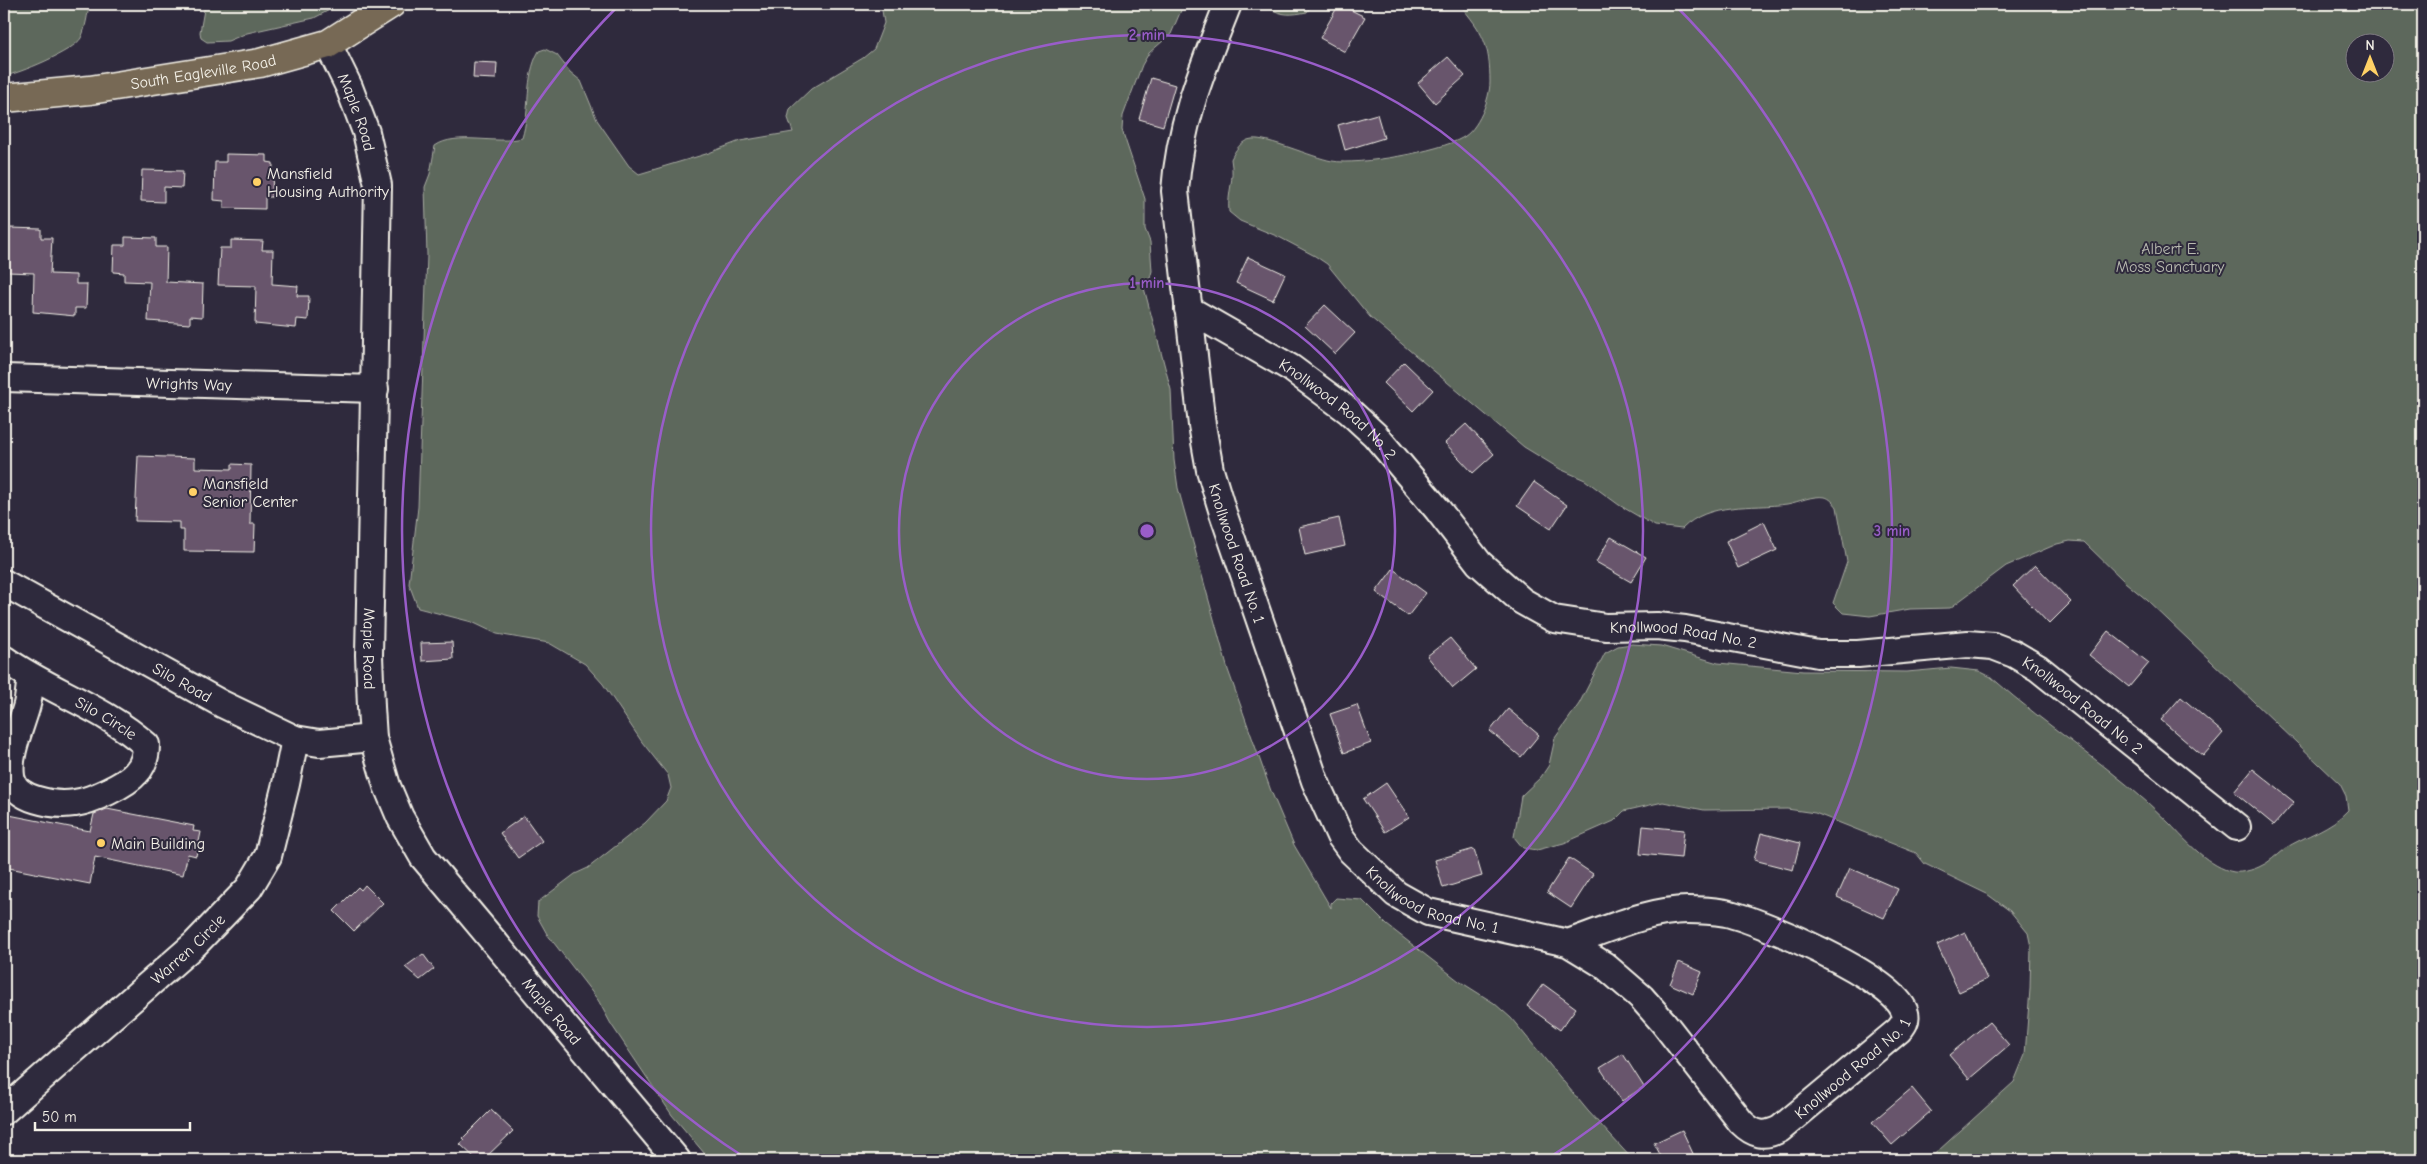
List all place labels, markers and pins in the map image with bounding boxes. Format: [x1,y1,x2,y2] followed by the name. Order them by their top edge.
[267,165,390,201] place label: Mansfield Housing Authority
[251,176,263,188] marker: Mansfield Housing Authority
[203,475,298,511] place label: Mansfield Senior Center
[187,486,199,498] marker: Mansfield Senior Center
[1138,522,1156,540] centre of rings
[111,835,205,853] place label: Main Building
[95,837,107,849] marker: Main Building

